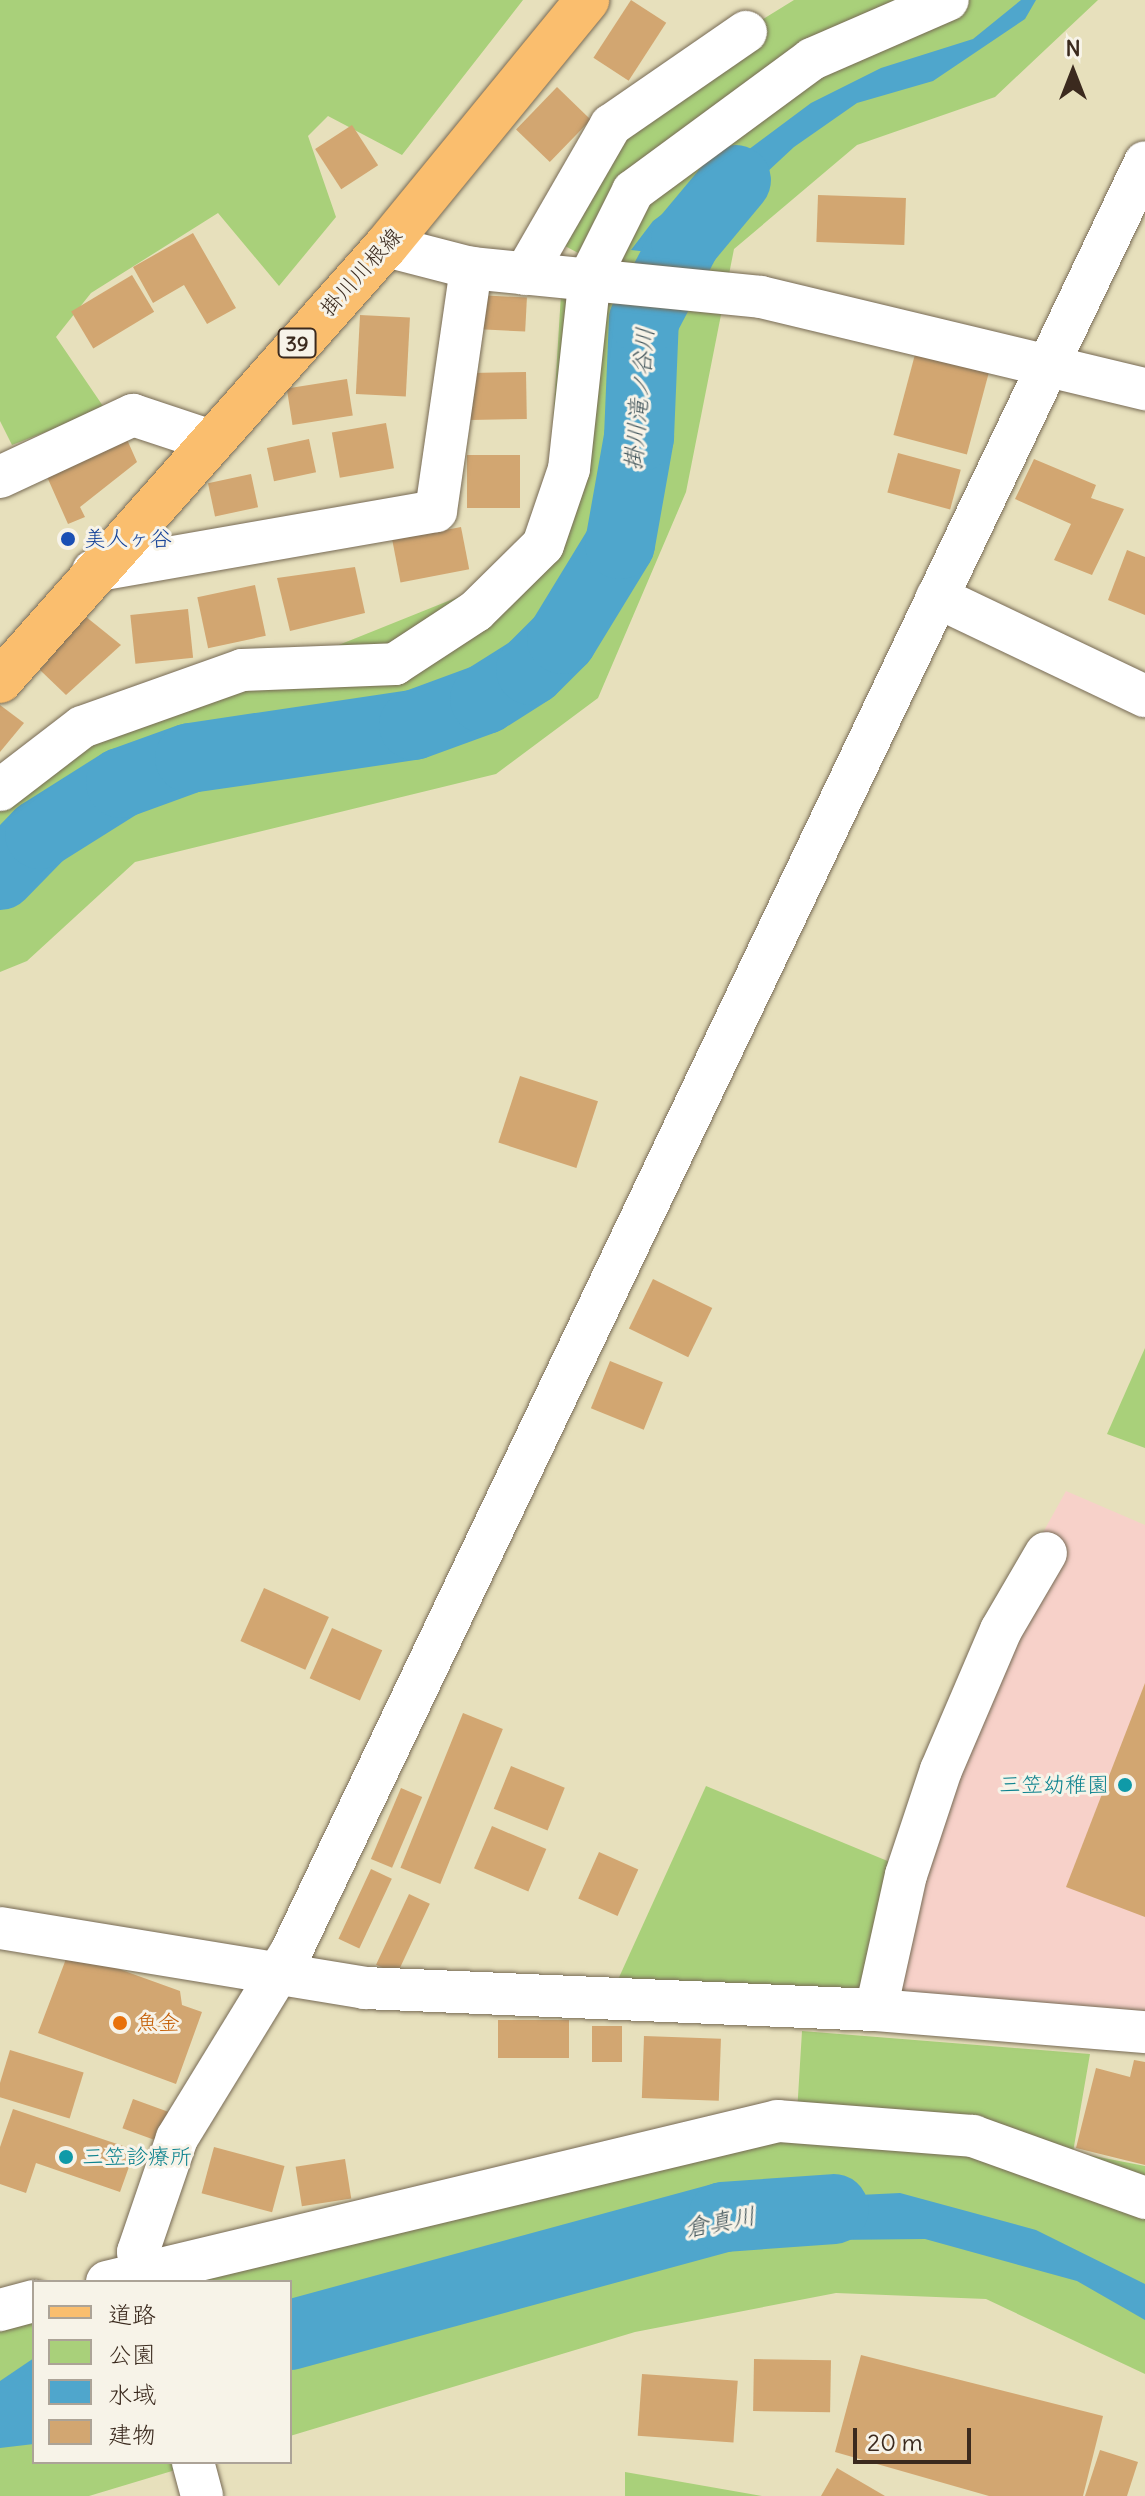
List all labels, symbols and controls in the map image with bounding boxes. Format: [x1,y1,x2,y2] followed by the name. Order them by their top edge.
[1033,32,1113,112] north arrow
[1065,34,1081,62] text: N
[314,222,408,322] street label: 掛川川根線
[618,326,660,472] water label: 掛川滝ノ谷川
[277,327,317,359] road number: 39
[84,526,172,552] place label: 美人ヶ谷
[59,530,77,548] marker: 美人ヶ谷
[999,1772,1109,1798] place label: 三笠幼稚園
[1116,1776,1134,1794] marker: 三笠幼稚園
[136,2010,180,2036] place label: 魚金
[111,2014,129,2032] marker: 魚金
[82,2144,192,2170] place label: 三笠診療所
[57,2148,75,2166] marker: 三笠診療所
[682,2201,758,2243] water label: 倉真川
[32,2280,292,2464] legend
[108,2299,156,2329] text: 道路
[108,2339,156,2369] text: 公園
[108,2379,156,2409] text: 水域
[857,2412,975,2462] scale bar
[108,2419,156,2449] text: 建物
[867,2427,923,2457] text: 20 m

